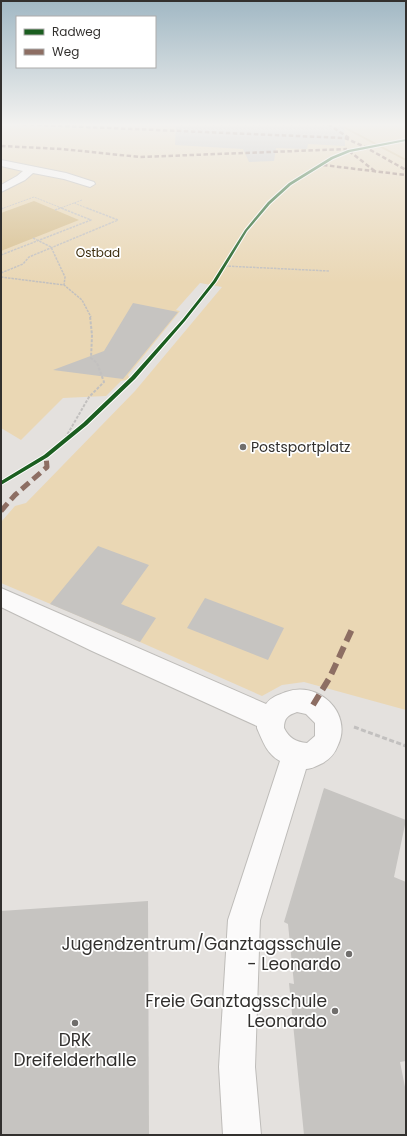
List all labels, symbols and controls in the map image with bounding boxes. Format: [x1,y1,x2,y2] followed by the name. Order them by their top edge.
[16,16,156,68] legend
[52,23,101,40] text: Radweg
[52,43,79,60] text: Weg
[76,244,120,261] park label: Ostbad
[251,437,350,457] place label: Postsportplatz
[238,442,248,452] marker: Postsportplatz
[61,932,341,976] place label: Jugendzentrum/Ganztagsschule - Leonardo
[344,949,354,959] marker: Jugendzentrum/Ganztagsschule - Leonardo
[145,989,327,1033] place label: Freie Ganztagsschule Leonardo
[330,1006,340,1016] marker: Freie Ganztagsschule Leonardo
[70,1018,80,1028] marker: DRK Dreifelderhalle
[13,1028,137,1072] place label: DRK Dreifelderhalle

